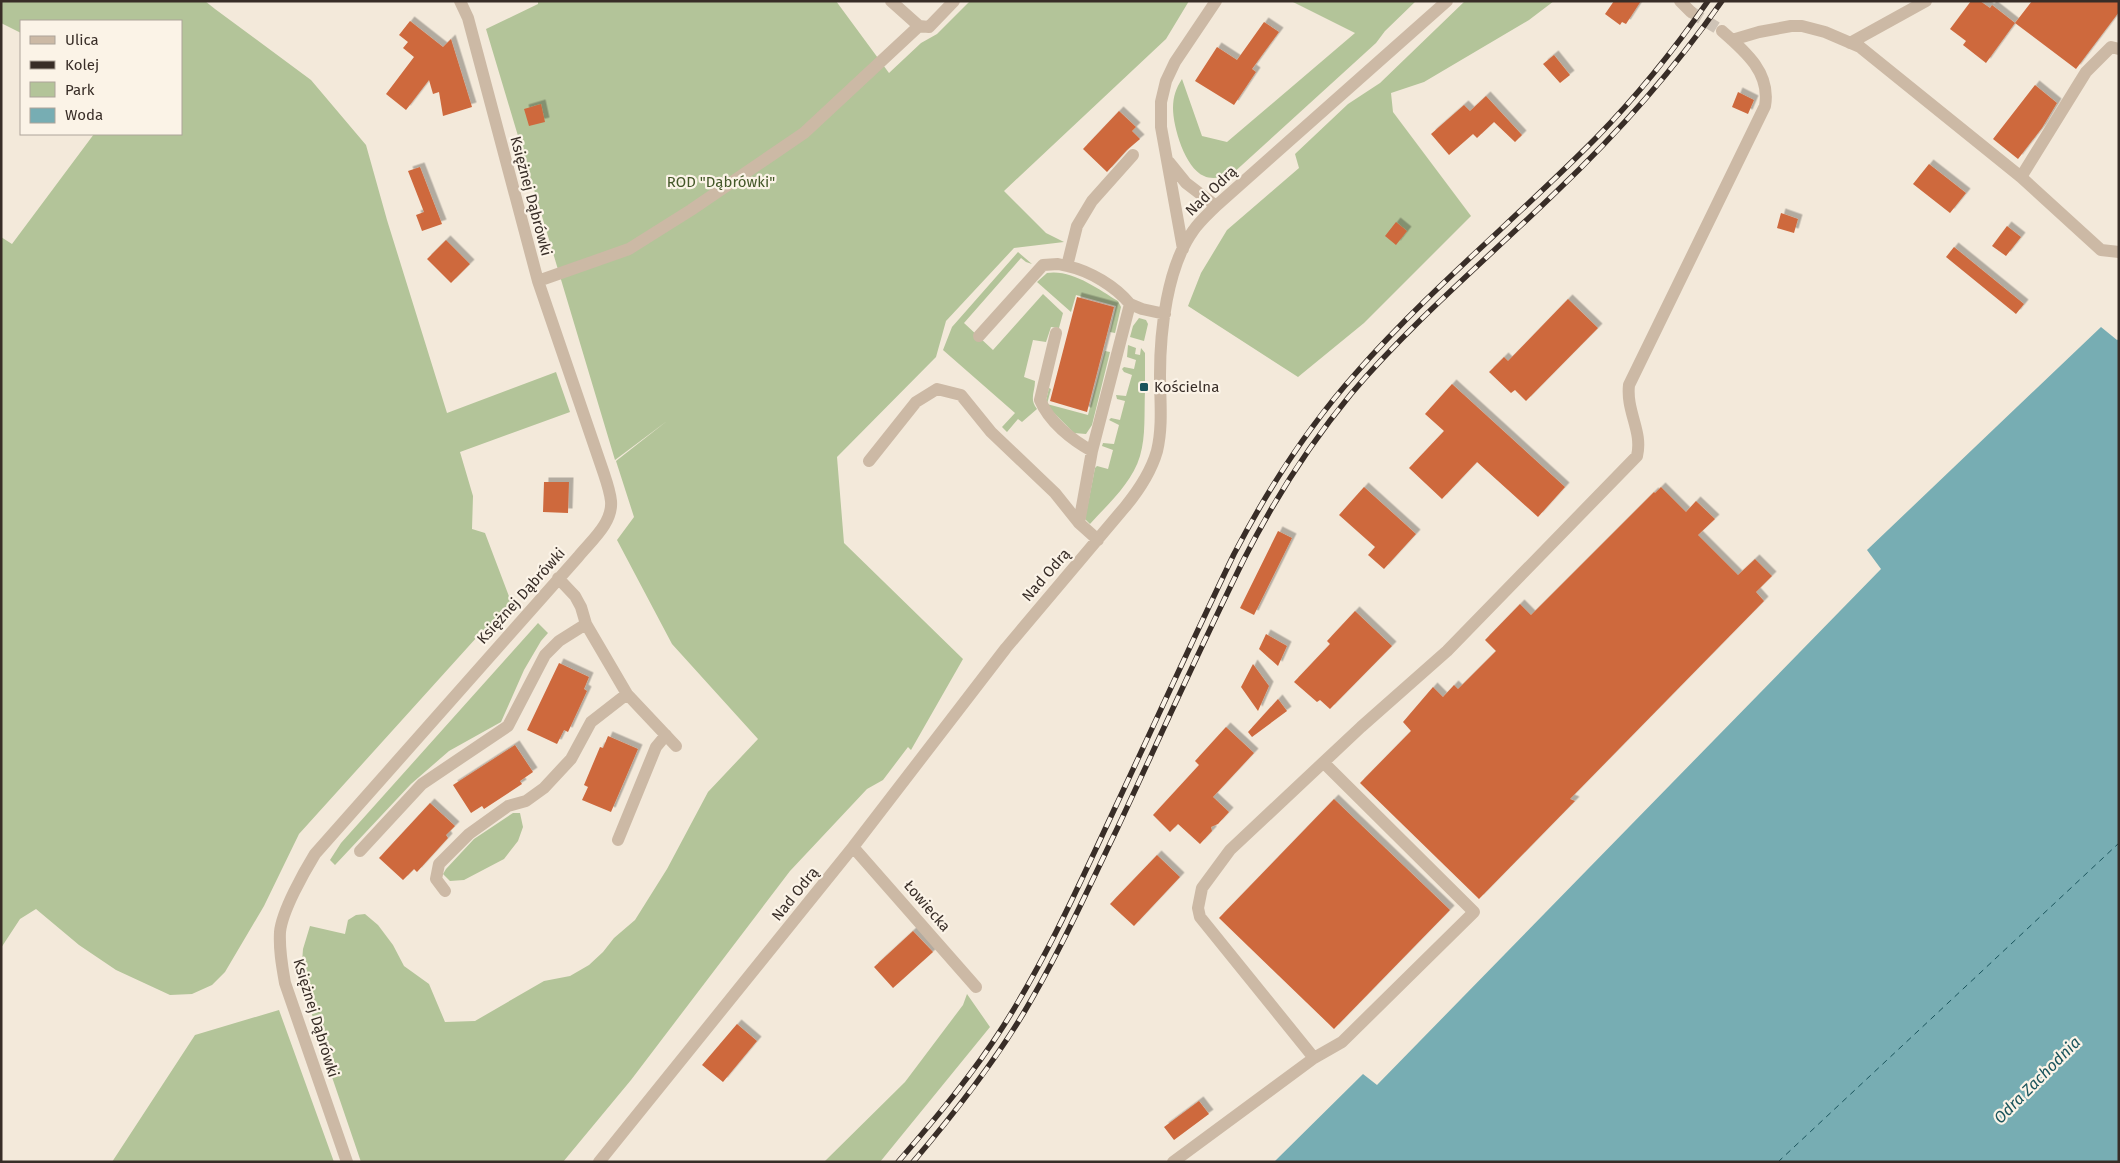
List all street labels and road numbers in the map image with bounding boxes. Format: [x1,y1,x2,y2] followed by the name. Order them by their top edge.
[506,134,556,258] street label: Księżnej Dąbrówki
[1182,162,1240,220] street label: Nad Odrą
[473,544,569,648] street label: Księżnej Dąbrówki
[1018,545,1074,605] street label: Nad Odrą
[768,863,822,925] street label: Nad Odrą
[900,877,954,935] street label: Łowiecka
[289,956,343,1080] street label: Księżnej Dąbrówki

